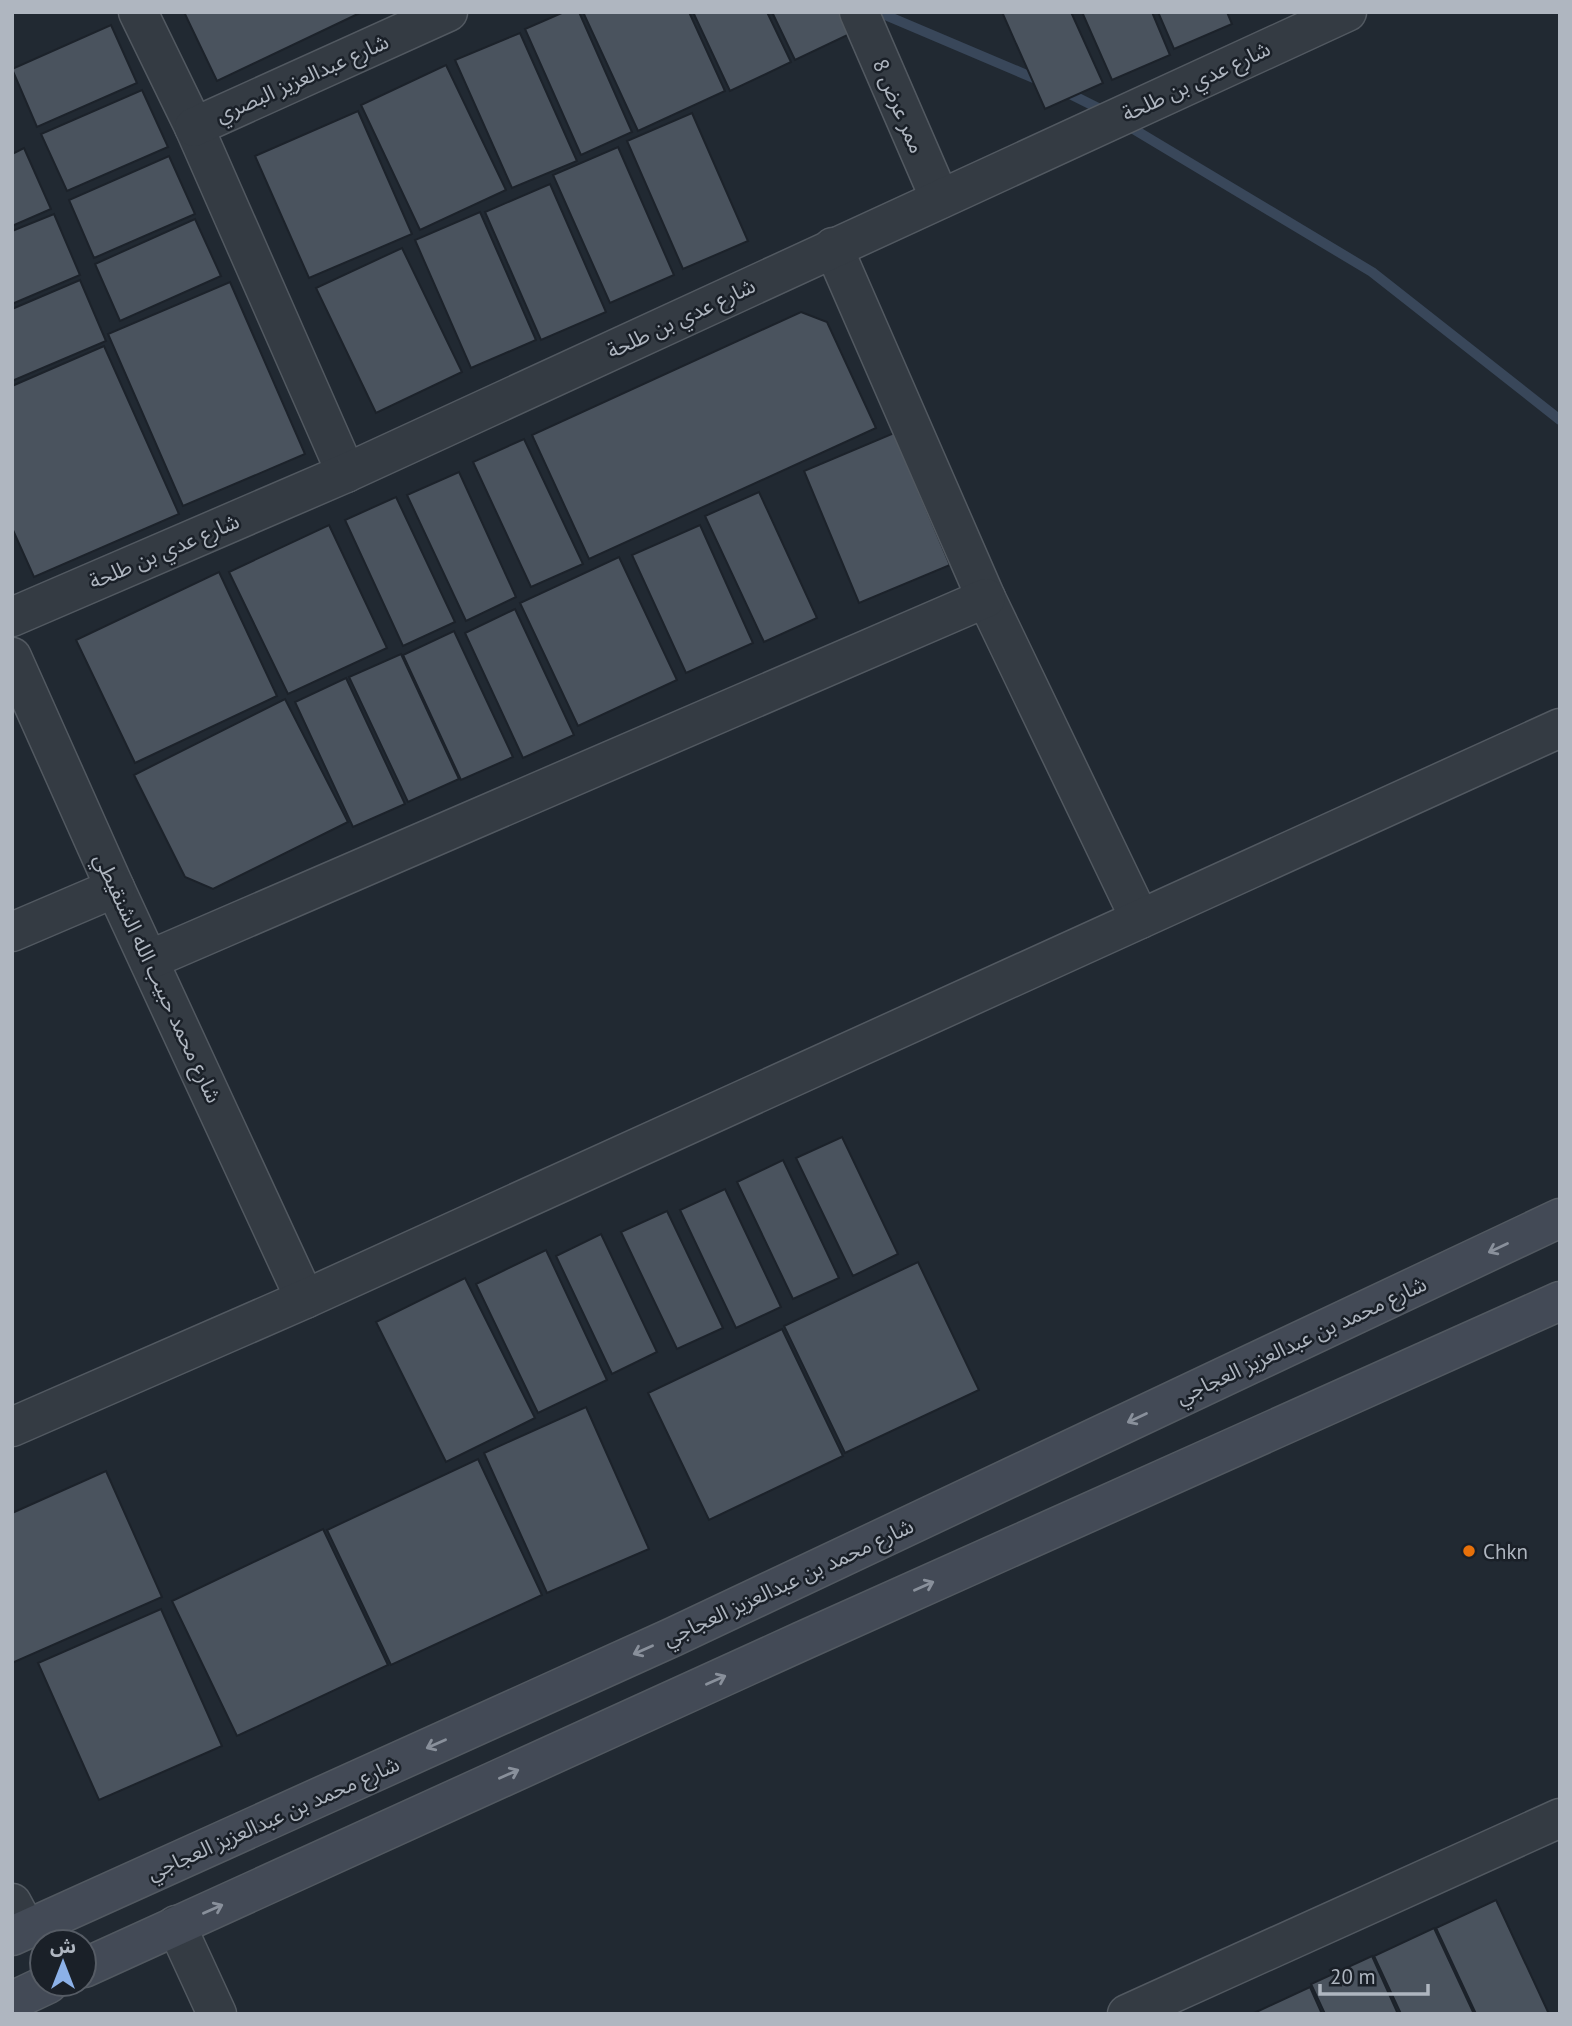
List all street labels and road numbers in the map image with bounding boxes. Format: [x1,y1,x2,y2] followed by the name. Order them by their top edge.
[211,28,394,131] street label: شارع عبدالعزيز البصري
[1118,35,1276,130] street label: شارع عدي بن طلحة
[867,55,931,157] street label: ممر عرض 8
[603,272,761,367] street label: شارع عدي بن طلحة
[85,507,244,597] street label: شارع عدي بن طلحة
[86,849,228,1108] street label: شارع محمد حبيب الله الشنقيطي
[1171,1270,1432,1413] street label: شارع محمد بن عبدالعزيز العجاجي
[658,1512,919,1655] street label: شارع محمد بن عبدالعزيز العجاجي
[143,1750,405,1889] street label: شارع محمد بن عبدالعزيز العجاجي

